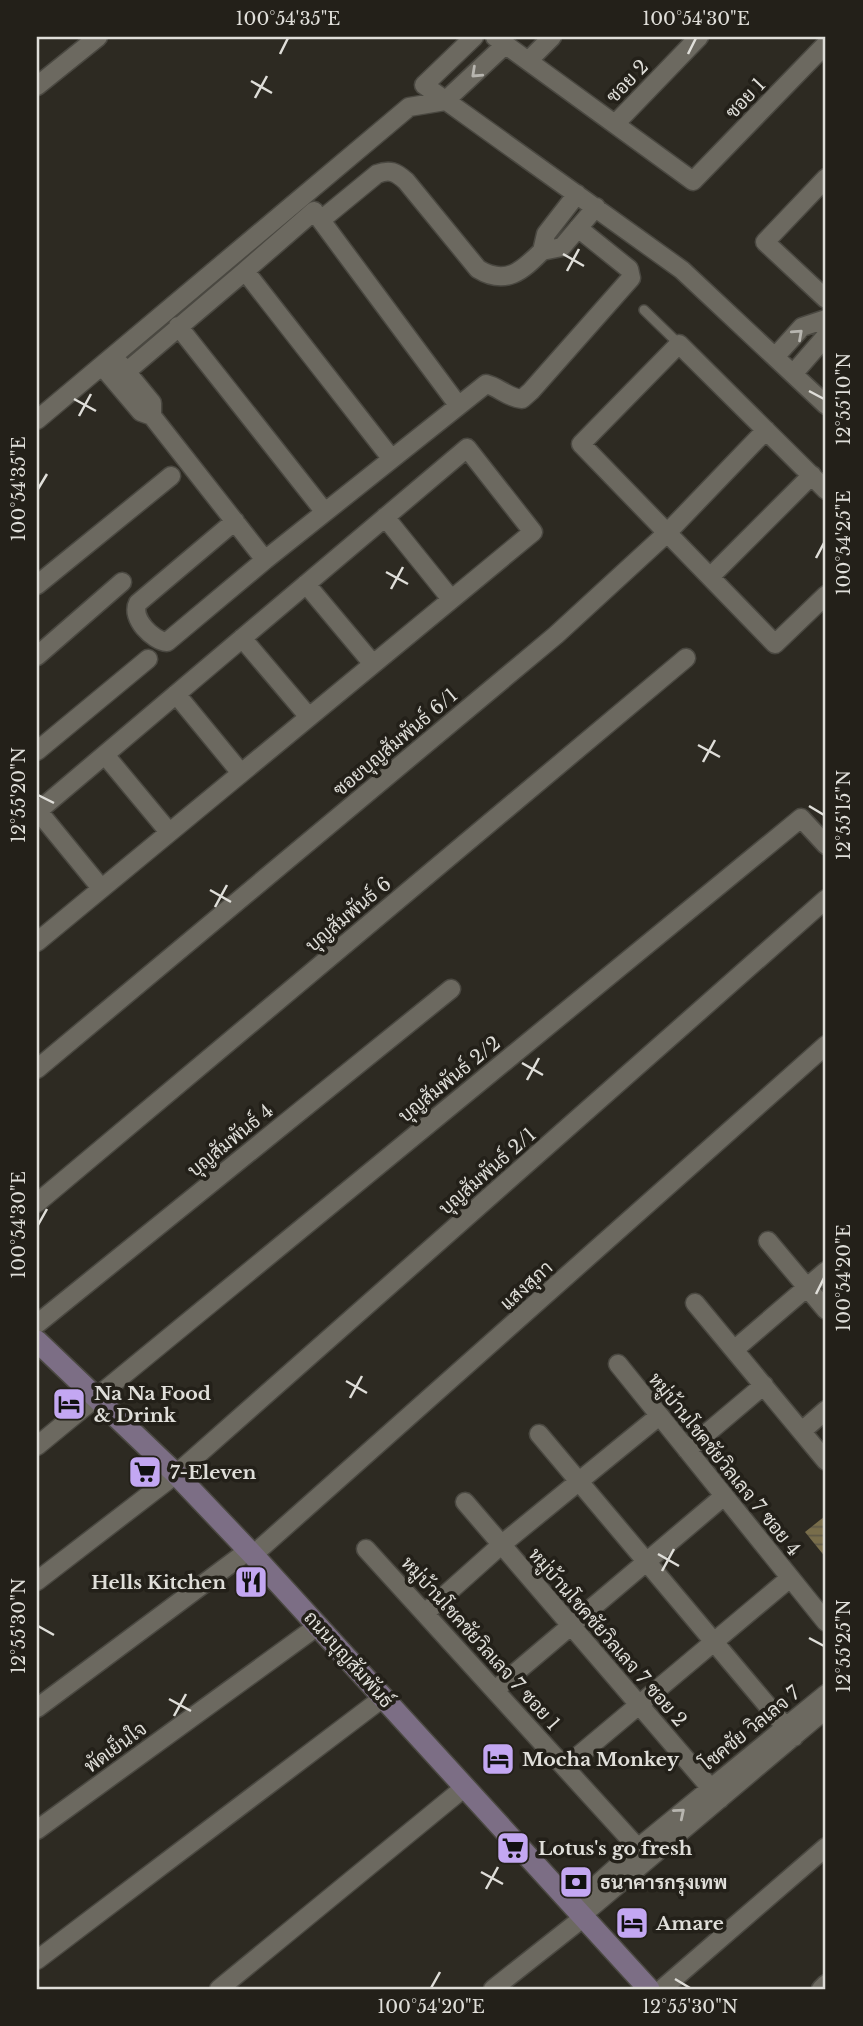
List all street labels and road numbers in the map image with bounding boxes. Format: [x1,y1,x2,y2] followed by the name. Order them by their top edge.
[601,55,653,108] street label: ซอย 2
[721,73,770,123] street label: ซอย 1
[328,683,463,802] street label: ซอยบุญสัมพันธ์ 6/1
[300,871,396,958] street label: บุญสัมพันธ์ 6
[393,1031,506,1128] street label: บุญสัมพันธ์ 2/2
[182,1098,278,1183] street label: บุญสัมพันธ์ 4
[433,1122,541,1221] street label: บุญสัมพันธ์ 2/1
[495,1256,558,1316] street label: แสงสุภา
[642,1368,806,1562] street label: หมู่บ้านโชคชัยวิลเลจ 7 ซอย 4
[522,1543,692,1733] street label: หมู่บ้านโชคชัยวิลเลจ 7 ซอย 2
[395,1551,566,1736] street label: หมู่บ้านโชคชัยวิลเลจ 7 ซอย 1
[299,1606,399,1713] street label: ถนนบุญสัมพันธ์
[695,1680,805,1776] street label: โชคชัย วิลเลจ 7
[78,1715,151,1778] street label: พัดเย็นใจ

